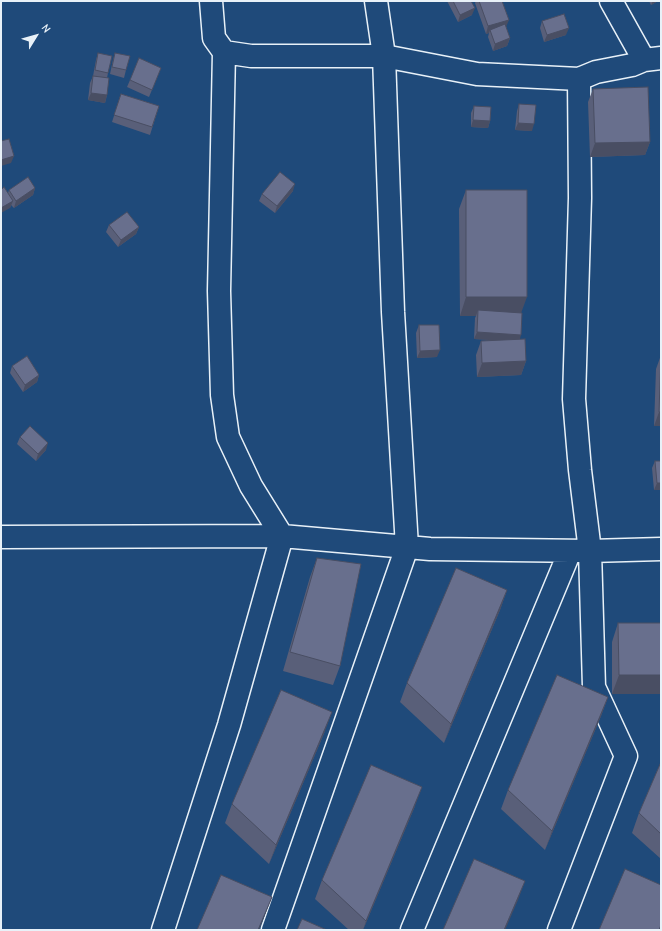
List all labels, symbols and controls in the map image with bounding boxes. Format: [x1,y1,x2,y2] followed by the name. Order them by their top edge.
[16,16,56,56] north arrow
[39,22,53,35] text: N

